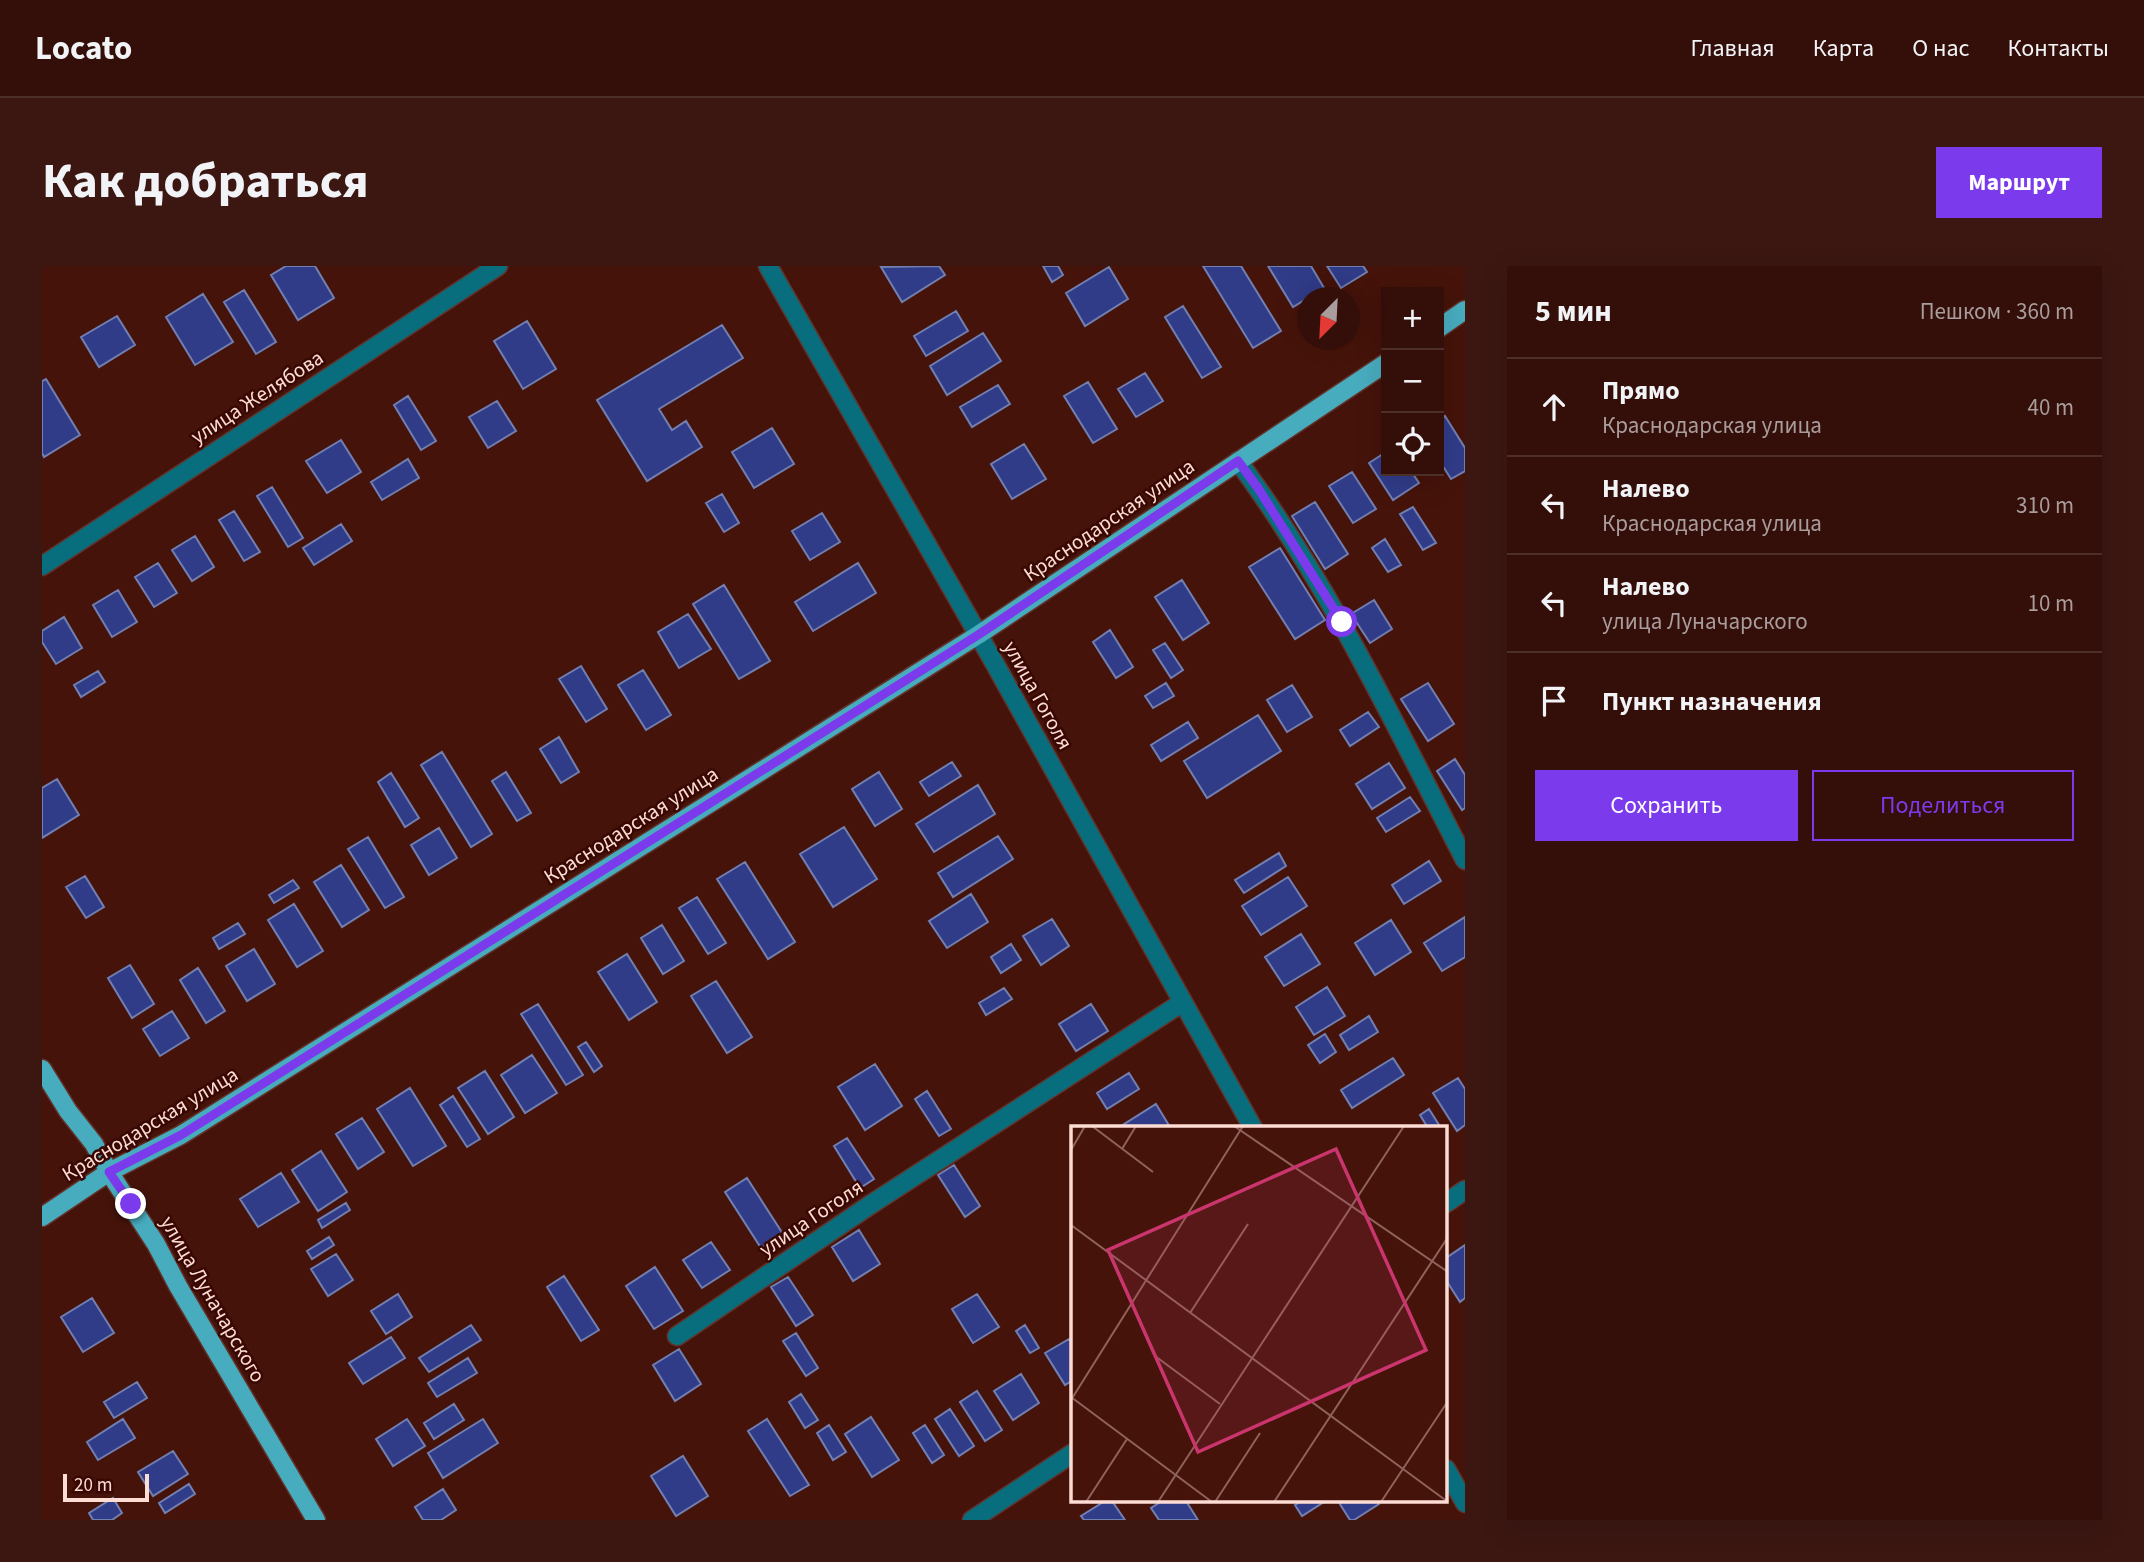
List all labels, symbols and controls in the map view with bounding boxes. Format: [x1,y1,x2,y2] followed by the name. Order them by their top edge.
[35,25,132,72] text: Locato
[1690,31,1775,66] text: Главная
[1813,31,1874,66] text: Карта
[1912,31,1969,66] text: О нас
[2007,31,2109,66] text: Контакты
[42,147,369,217] text: Как добраться
[1936,147,2102,218] button: Маршрут
[1297,287,1360,350] north arrow
[1381,287,1444,476] map controls
[1381,287,1444,350] button: +
[1535,290,1612,333] text: 5 мин
[1920,295,2074,328] text: Пешком · 360 m
[185,343,329,451] street label: улица Желябова
[1381,350,1444,413] button: −
[1602,372,1680,409] text: Прямо
[1535,388,1573,426] icon: ahead
[2027,391,2074,424] text: 40 m
[1602,409,1822,442] text: Краснодарская улица
[1381,413,1444,476] button: locate
[1017,451,1201,589] street label: Краснодарская улица
[1602,470,1690,507] text: Налево
[1535,486,1573,524] icon: left
[2016,489,2074,522] text: 310 m
[1602,507,1822,540] text: Краснодарская улица
[1602,568,1690,605] text: Налево
[1535,584,1573,622] icon: left
[2027,587,2074,620] text: 10 m
[1602,605,1808,638] text: улица Луначарского
[1326,606,1357,637] route start
[996,635,1080,755] street label: улица Гоголя
[1535,682,1573,720] icon: arrive
[1602,683,1822,720] text: Пункт назначения
[538,759,724,891] street label: Краснодарская улица
[1535,770,1798,841] button: Сохранить
[1812,770,2074,841] button: Поделиться
[56,1059,244,1189] street label: Краснодарская улица
[1071,1126,1448,1502] inset map
[753,1172,869,1264] street label: улица Гоголя
[115,1188,146,1219] route end
[153,1210,273,1388] street label: улица Луначарского
[63,1471,149,1503] scale bar
[74,1472,112,1499] text: 20 m

